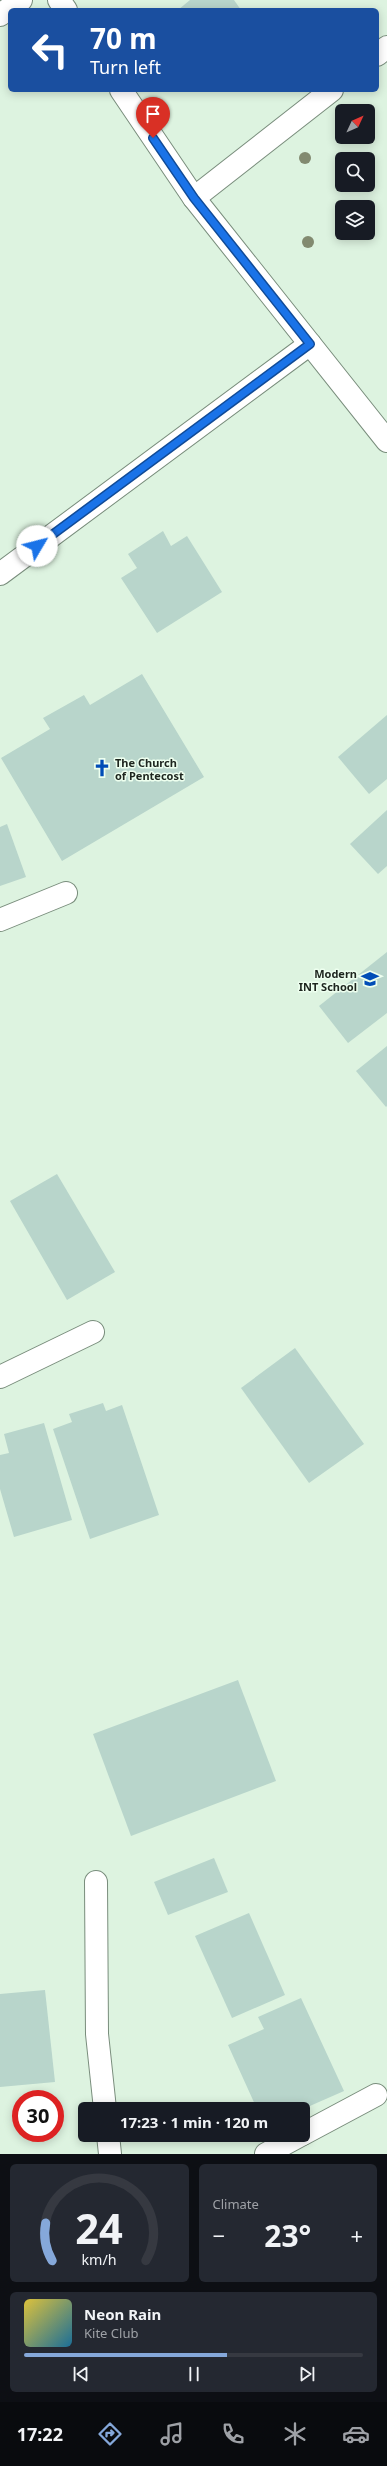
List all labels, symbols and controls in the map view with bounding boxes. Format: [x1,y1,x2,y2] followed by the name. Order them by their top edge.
[90,19,157,57] text: 70 m
[24,24,76,76] icon: left
[90,55,161,79] text: Turn left
[136,97,170,138] pin
[142,103,164,125] icon: arrive
[335,104,375,144] north arrow
[335,104,375,240] map controls
[335,152,375,192] button: search
[335,200,375,240] button: layers
[16,525,58,567] position arrow
[115,755,184,783] place label: The Church of Pentecost
[92,758,112,778] church icon: The Church of Pentecost
[299,966,357,994] place label: Modern INT School
[360,969,380,989] school or university icon: Modern INT School
[12,2090,64,2142] speed limit sign: 30
[120,2112,268,2132] text: 17:23 · 1 min · 120 m
[213,2195,259,2213] text: Climate
[75,2200,123,2256] text: 24
[264,2215,311,2256] text: 23°
[213,2220,225,2250] text: −
[350,2220,363,2250] text: +
[82,2250,117,2269] text: km/h
[84,2304,161,2324] text: Neon Rain
[84,2324,138,2342] text: Kite Club
[70,2363,92,2385] icon: previous
[183,2363,205,2385] icon: pause
[296,2363,318,2385] icon: next
[96,2420,124,2448] icon: directions
[158,2420,186,2448] icon: music
[219,2420,247,2448] icon: phone
[281,2420,309,2448] icon: climate
[342,2420,370,2448] icon: car
[17,2422,63,2446] text: 17:22

